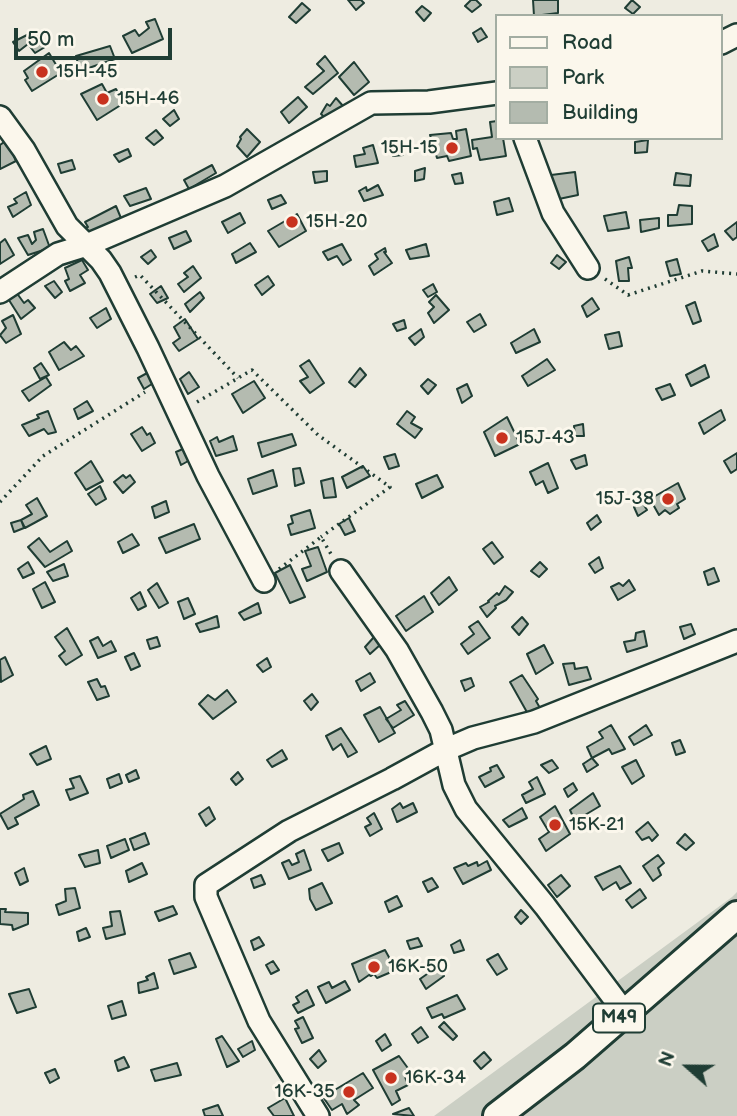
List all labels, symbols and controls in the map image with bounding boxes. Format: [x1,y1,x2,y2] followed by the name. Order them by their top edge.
[18,14,175,58] scale bar
[496,14,723,140] legend
[27,27,74,52] text: 50 m
[562,30,613,55] text: Road
[56,61,118,83] place label: 15H-45
[34,64,50,80] marker: 15H-45
[562,65,604,90] text: Park
[117,88,179,110] place label: 15H-46
[95,91,111,107] marker: 15H-46
[562,100,638,125] text: Building
[381,137,438,159] place label: 15H-15
[444,140,460,156] marker: 15H-15
[306,211,367,233] place label: 15H-20
[284,214,300,230] marker: 15H-20
[516,427,575,449] place label: 15J-43
[494,430,510,446] marker: 15J-43
[596,488,654,510] place label: 15J-38
[660,491,676,507] marker: 15J-38
[569,814,624,836] place label: 15K-21
[547,817,563,833] marker: 15K-21
[388,956,448,978] place label: 16K-50
[366,959,382,975] marker: 16K-50
[593,1003,645,1032] road number: M49
[653,1032,723,1102] north arrow
[655,1049,681,1070] text: N
[405,1067,466,1089] place label: 16K-34
[383,1070,399,1086] marker: 16K-34
[275,1081,335,1103] place label: 16K-35
[341,1084,357,1100] marker: 16K-35

